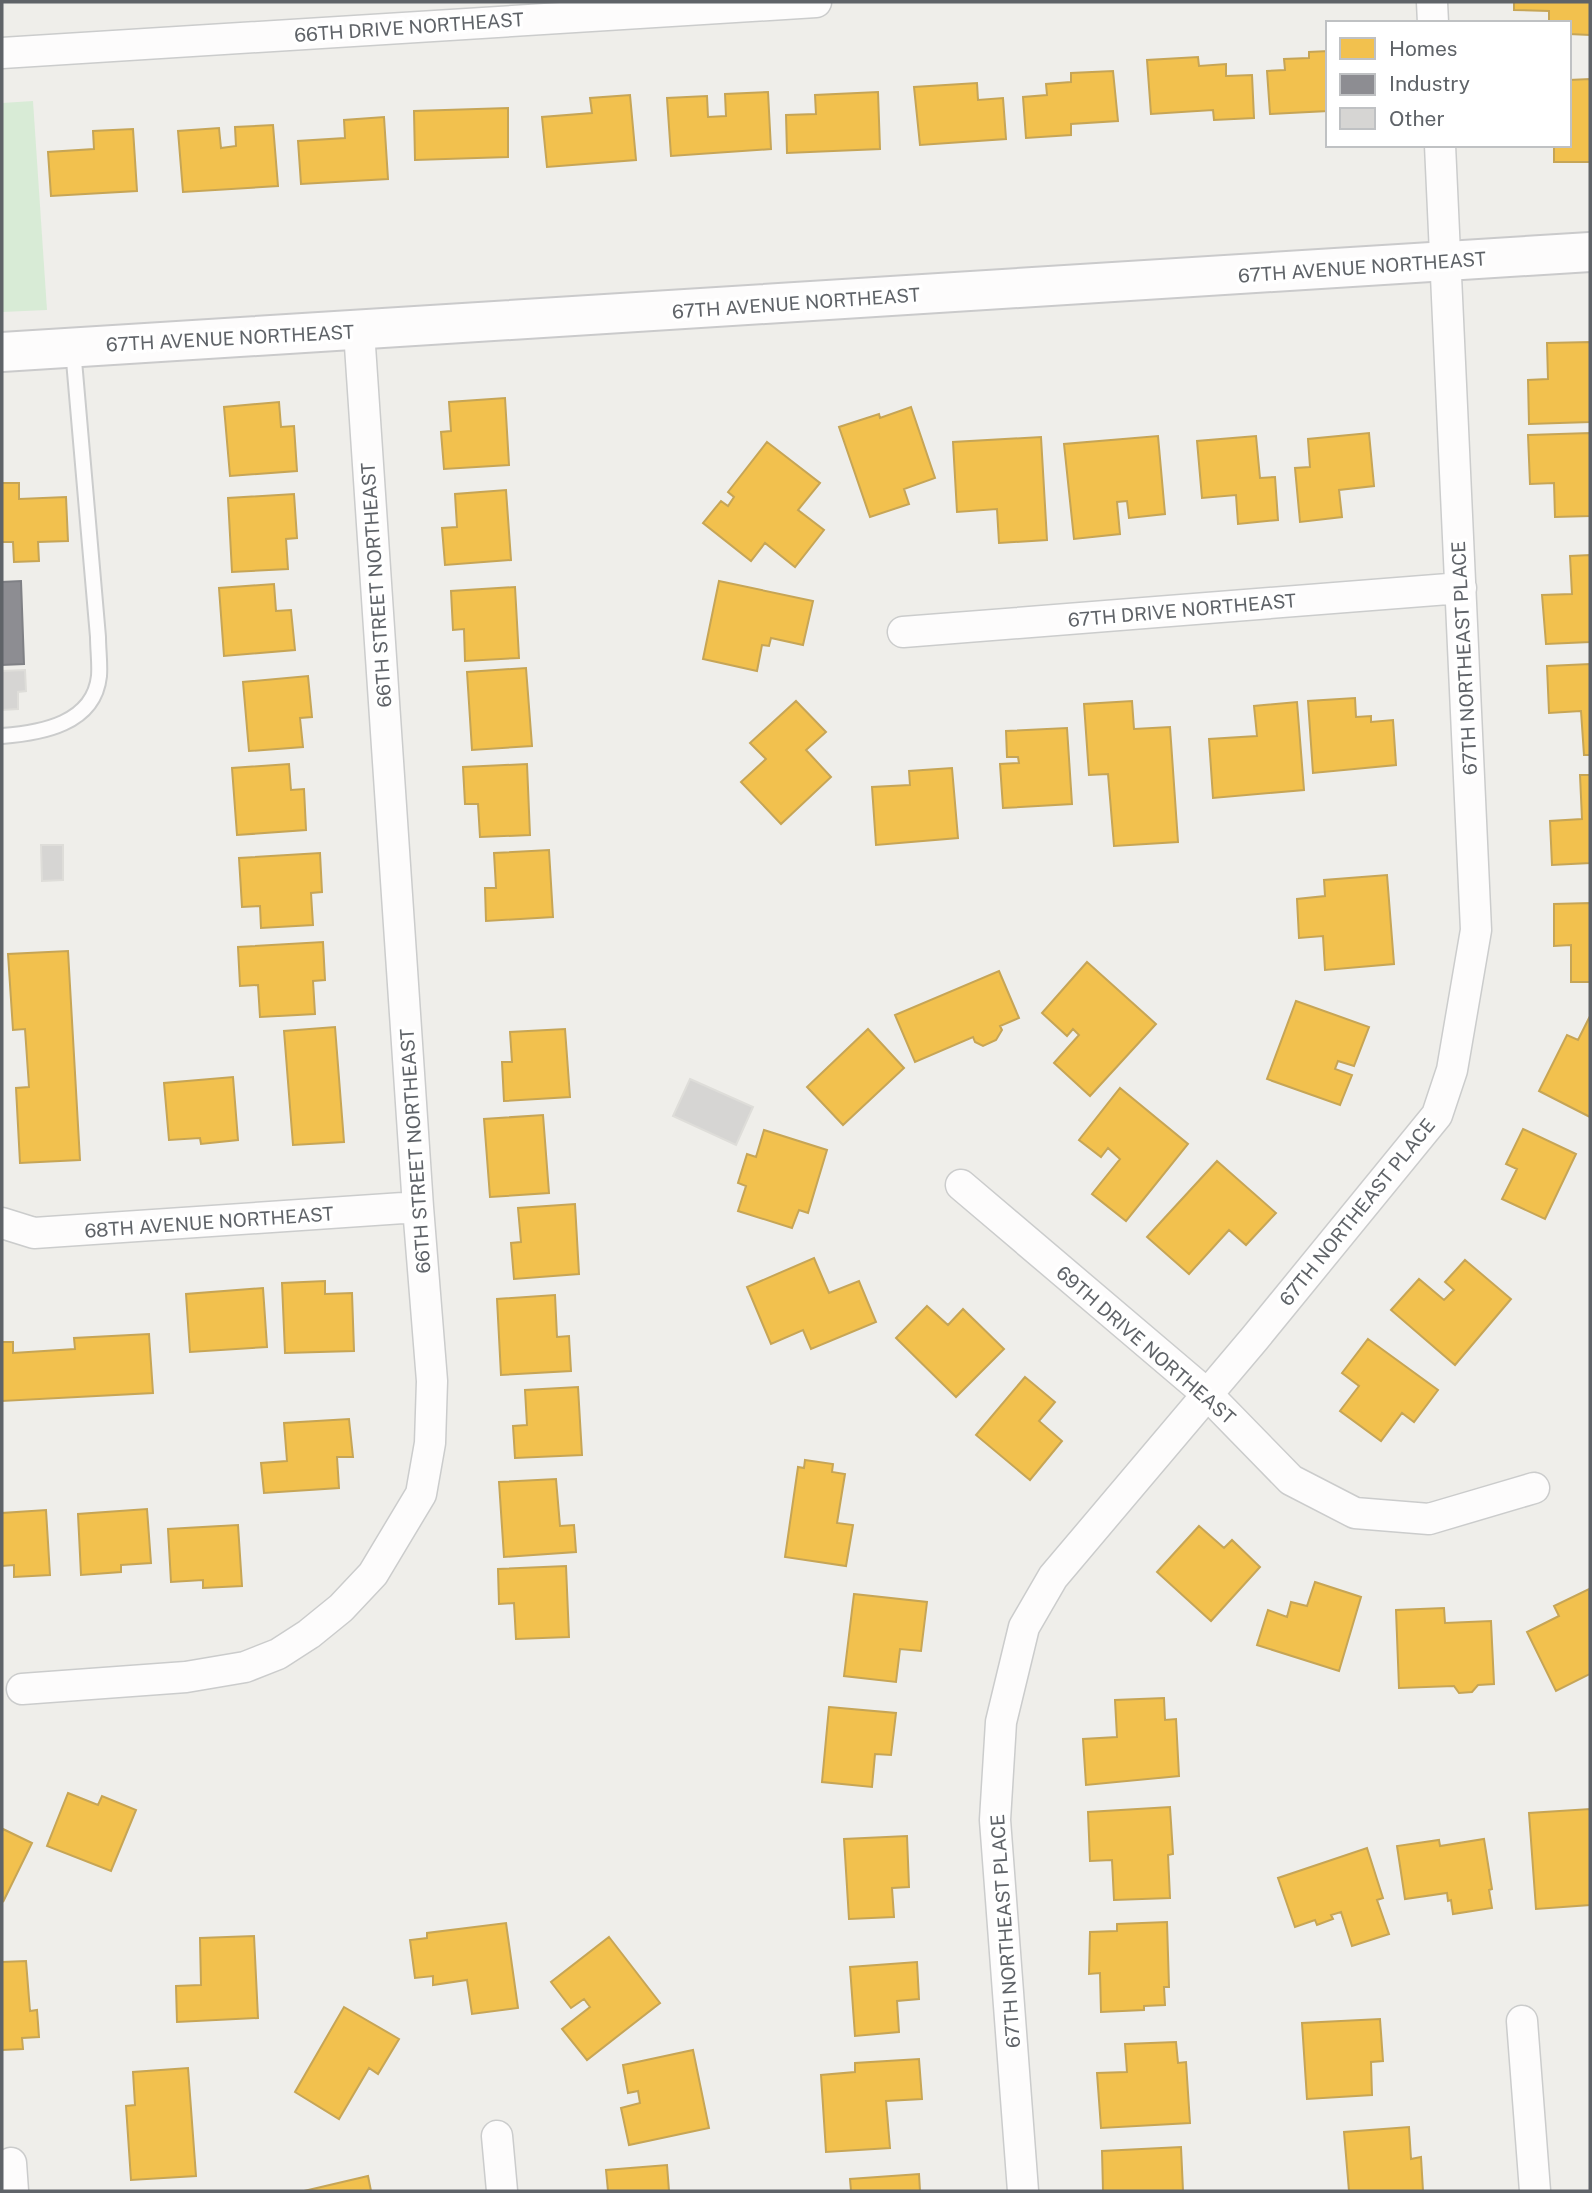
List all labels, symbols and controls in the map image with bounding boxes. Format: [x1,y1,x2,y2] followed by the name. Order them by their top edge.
[294,8,524,46] street label: 66TH DRIVE NORTHEAST
[1326,21,1571,147] legend
[1389,36,1457,61] text: Homes
[1389,71,1470,96] text: Industry
[1389,106,1445,131] text: Other
[1237,247,1487,287] street label: 67TH AVENUE NORTHEAST
[671,283,921,323] street label: 67TH AVENUE NORTHEAST
[105,321,355,355] street label: 67TH AVENUE NORTHEAST
[356,462,396,708] street label: 66TH STREET NORTHEAST
[1447,540,1481,776] street label: 67TH NORTHEAST PLACE
[1067,589,1297,631] street label: 67TH DRIVE NORTHEAST
[395,1028,435,1274] street label: 66TH STREET NORTHEAST
[1275,1114,1439,1310] street label: 67TH NORTHEAST PLACE
[84,1202,334,1242] street label: 68TH AVENUE NORTHEAST
[1052,1261,1240,1429] street label: 69TH DRIVE NORTHEAST
[986,1813,1024,2049] street label: 67TH NORTHEAST PLACE

